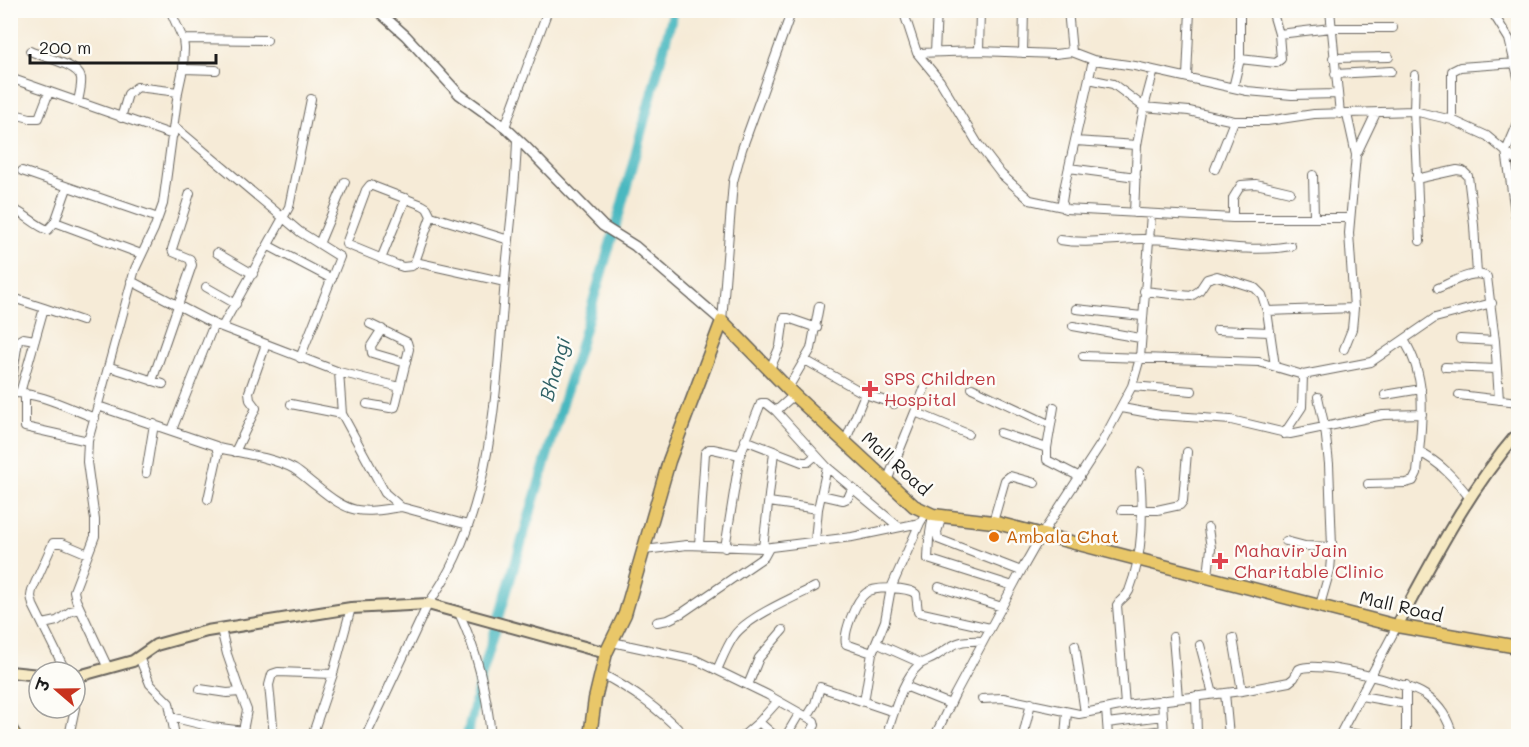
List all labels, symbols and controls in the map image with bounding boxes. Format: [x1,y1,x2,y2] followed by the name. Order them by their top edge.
[30,27,216,65] scale bar
[39,35,91,59] text: 200 m
[533,333,576,404] water label: Bhangi
[884,366,996,411] place label: SPS Children Hospital
[861,380,879,398] marker: SPS Children Hospital
[857,426,936,501] street label: Mall Road
[1006,524,1119,548] place label: Ambala Chat
[987,530,1001,544] marker: Ambala Chat
[1234,538,1384,583] place label: Mahavir Jain Charitable Clinic
[1211,552,1229,570] marker: Mahavir Jain Charitable Clinic
[1357,585,1445,627] street label: Mall Road
[27,660,87,720] north arrow
[30,675,55,695] text: उ

